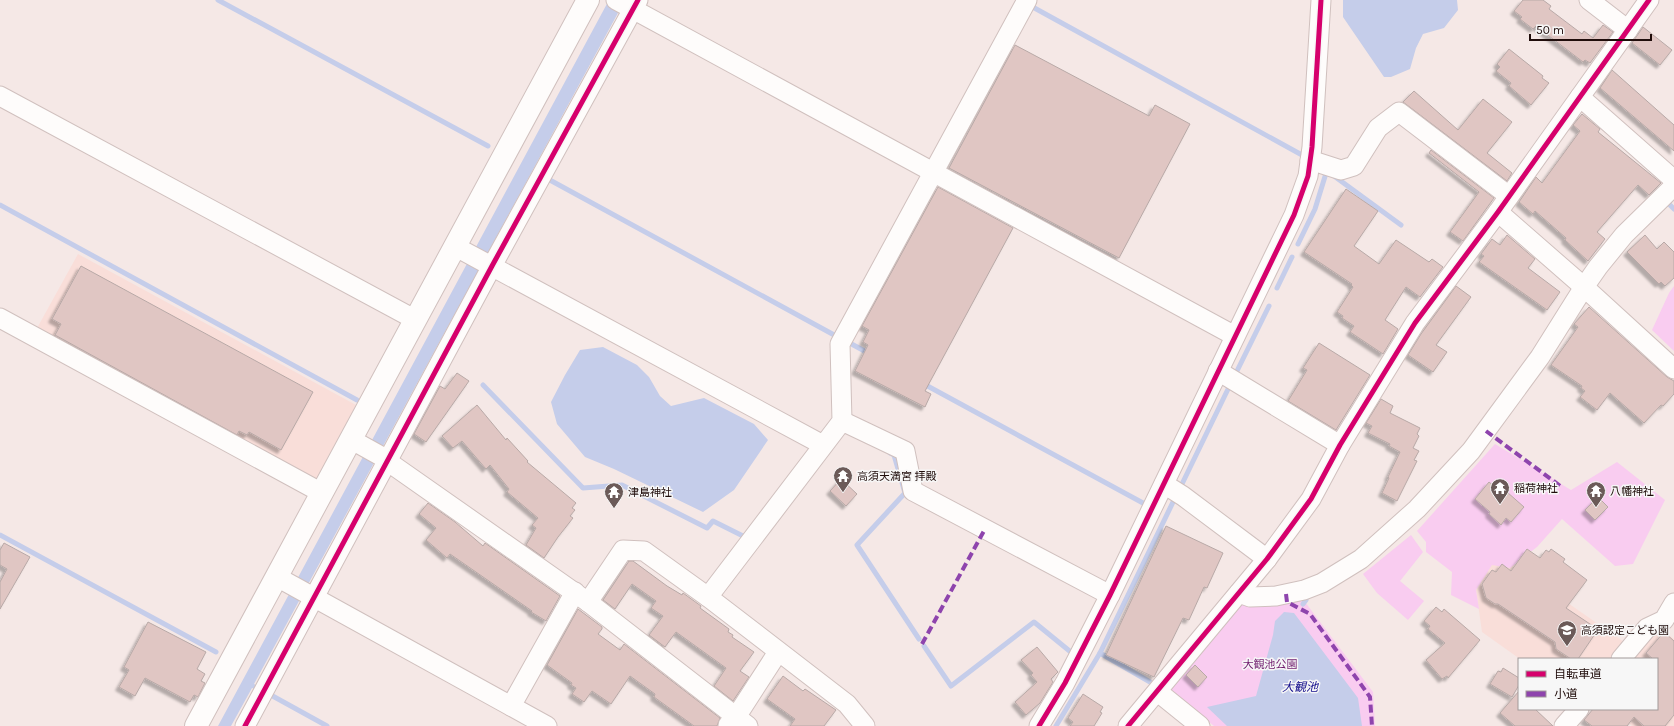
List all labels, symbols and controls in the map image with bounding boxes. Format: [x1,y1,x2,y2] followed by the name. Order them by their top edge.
[1530,16,1651,42] scale bar
[1536,23,1564,37] text: 50 m
[832,465,854,493] temple icon: 高須天満宮 拝殿
[857,470,937,483] place label: 高須天満宮 拝殿
[1489,477,1511,505] temple icon: 稲荷神社
[1585,480,1607,508] temple icon: 八幡神社
[603,481,625,509] temple icon: 津島神社
[1514,482,1558,495] place label: 稲荷神社
[1610,485,1654,498] place label: 八幡神社
[628,486,672,499] place label: 津島神社
[1556,619,1578,647] school or university icon: 高須認定こども園
[1581,624,1669,637] place label: 高須認定こども園
[1243,658,1298,671] park label: 大観池公園
[1518,658,1658,710] legend
[1554,667,1602,681] text: 自転車道
[1282,680,1319,694] water label: 大観池
[1554,687,1578,701] text: 小道

